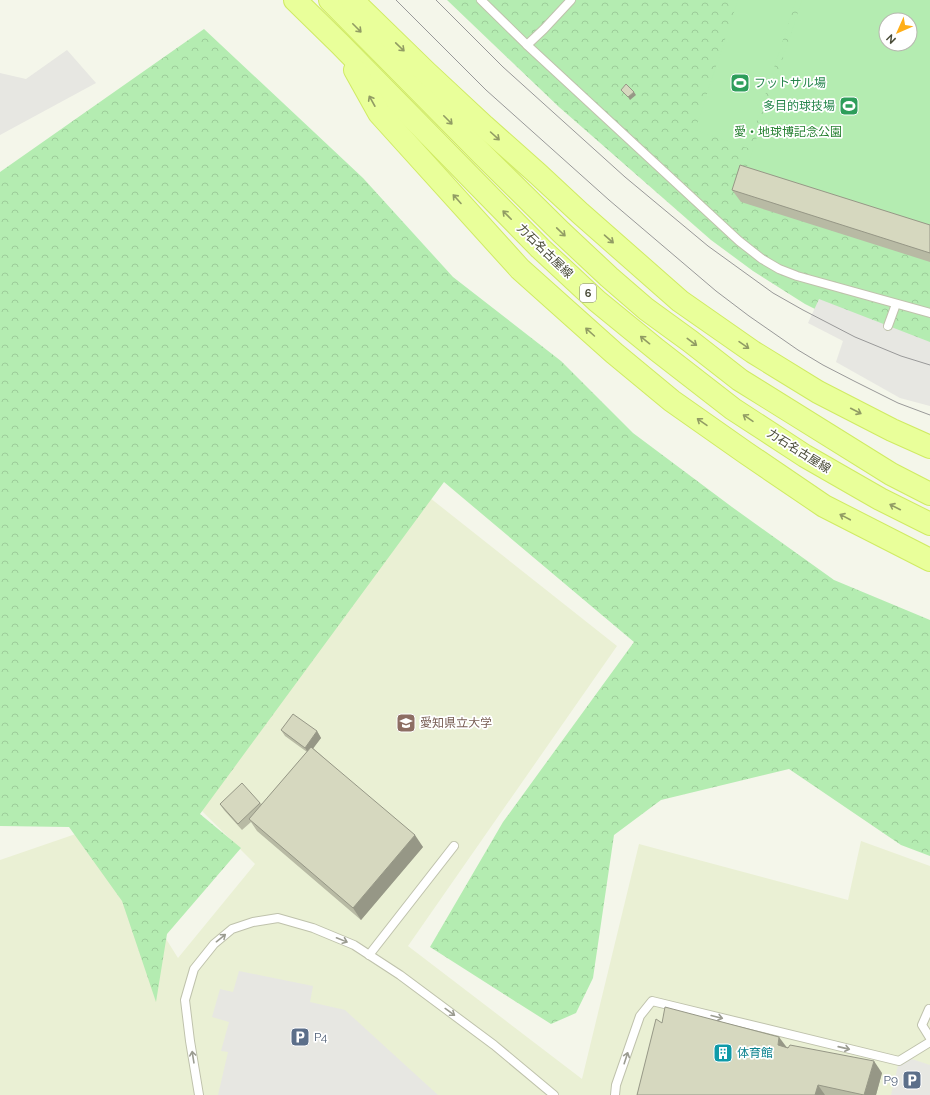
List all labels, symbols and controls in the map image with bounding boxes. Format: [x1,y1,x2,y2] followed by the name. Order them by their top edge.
[878,12,918,52] north arrow
[352,23,362,33] one-way arrow
[884,31,899,46] text: N
[395,42,405,51] one-way arrow
[729,72,751,94] sports icon: フットサル場
[754,76,826,90] place label: フットサル場
[367,95,375,107] one-way arrow
[838,95,860,117] sports icon: 多目的球技場
[763,99,835,113] place label: 多目的球技場
[443,115,453,125] one-way arrow
[734,125,842,139] park label: 愛・地球博記念公園
[489,131,500,140] one-way arrow
[452,193,461,204] one-way arrow
[502,210,512,219] one-way arrow
[514,221,576,281] street label: 力石名古屋線
[556,227,566,237] one-way arrow
[604,234,614,243] one-way arrow
[580,284,596,302] road number: 6
[585,327,595,337] one-way arrow
[639,335,650,344] one-way arrow
[686,338,697,347] one-way arrow
[738,341,749,349] one-way arrow
[849,408,861,415] one-way arrow
[743,414,754,422] one-way arrow
[697,418,708,426] one-way arrow
[765,426,833,476] street label: 力石名古屋線
[889,503,901,510] one-way arrow
[840,513,852,520] one-way arrow
[395,712,417,734] school or university icon: 愛知県立大学
[420,716,492,730] place label: 愛知県立大学
[215,934,226,943] one-way arrow
[335,936,347,944] one-way arrow
[444,1008,455,1016] one-way arrow
[710,1014,723,1021] one-way arrow
[289,1026,311,1048] parking icon: P4
[314,1030,328,1044] place label: P4
[712,1042,734,1064] building icon: 体育館
[837,1044,850,1052] one-way arrow
[737,1046,773,1060] place label: 体育館
[189,1050,197,1063] one-way arrow
[622,1052,630,1064] one-way arrow
[901,1069,923,1091] parking icon: P9
[884,1073,898,1087] place label: P9

